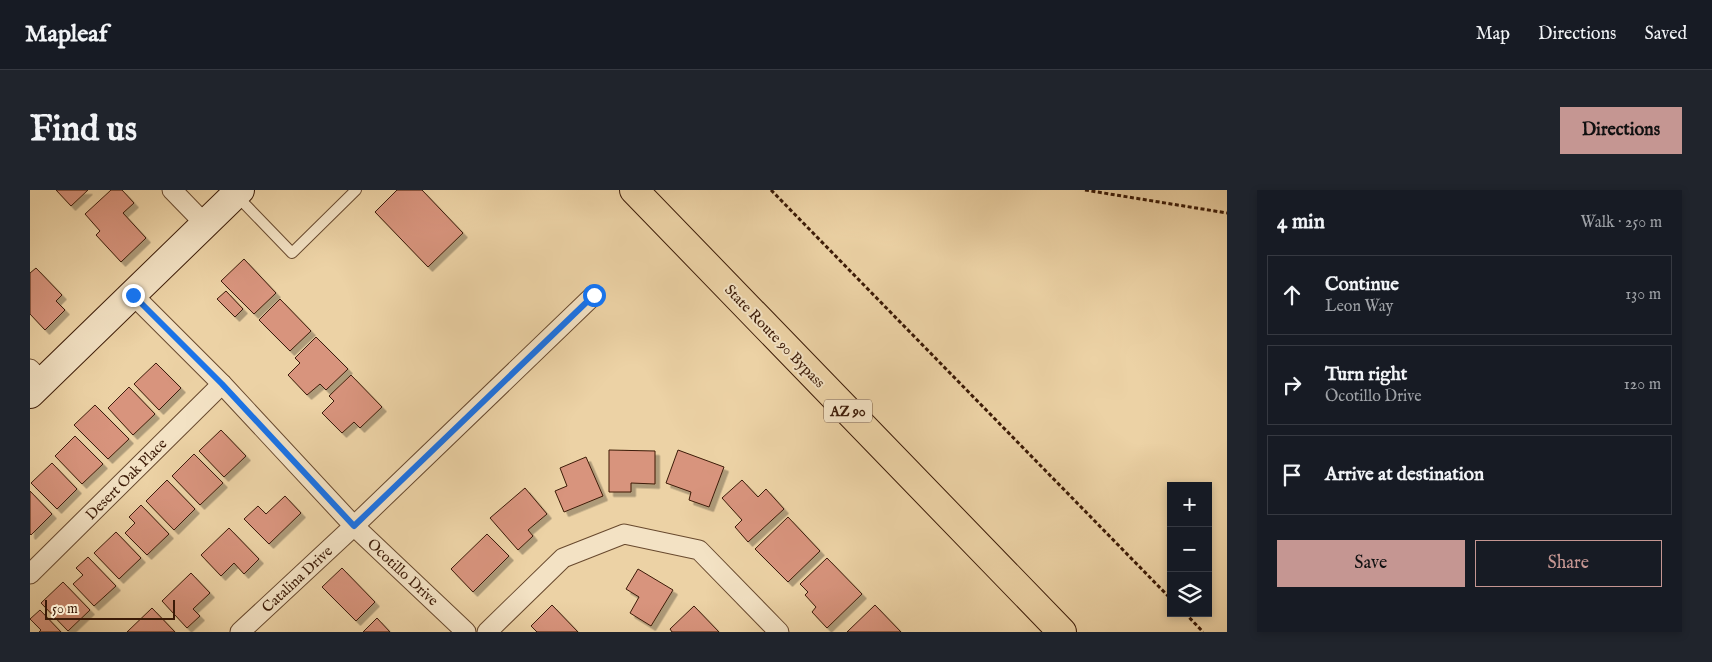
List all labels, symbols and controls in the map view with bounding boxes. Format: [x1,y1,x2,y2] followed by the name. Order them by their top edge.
[25,19,107,50] text: Mapleaf
[1476,23,1510,46] text: Map
[1538,23,1616,46] text: Directions
[1644,23,1687,46] text: Saved
[1560,107,1682,154] button: Directions
[30,108,137,153] text: Find us
[1277,209,1325,236] text: 4 min
[1580,213,1662,233] text: Walk · 250 m
[1325,273,1399,297] text: Continue
[720,281,829,392] street label: State Route 90 Bypass
[1278,281,1306,309] icon: ahead
[122,284,145,307] route end
[583,284,606,307] route start
[1625,285,1661,305] text: 130 m
[1325,297,1393,317] text: Leon Way
[1325,363,1407,387] text: Turn right
[1278,371,1306,399] icon: right
[1624,375,1661,395] text: 120 m
[1325,387,1422,407] text: Ocotillo Drive
[824,400,872,422] road number: AZ 90
[82,434,171,524] street label: Desert Oak Place
[1278,461,1306,489] icon: arrive
[1325,463,1484,487] text: Arrive at destination
[1167,482,1212,617] map controls
[1167,482,1212,527] button: +
[1167,527,1212,572] button: −
[363,535,442,610] street label: Ocotillo Drive
[1277,540,1465,587] button: Save
[1475,540,1662,587] button: Share
[258,542,337,617] street label: Catalina Drive
[1167,572,1212,617] button: layers
[45,597,175,620] scale bar
[52,600,78,618] text: 50 m

